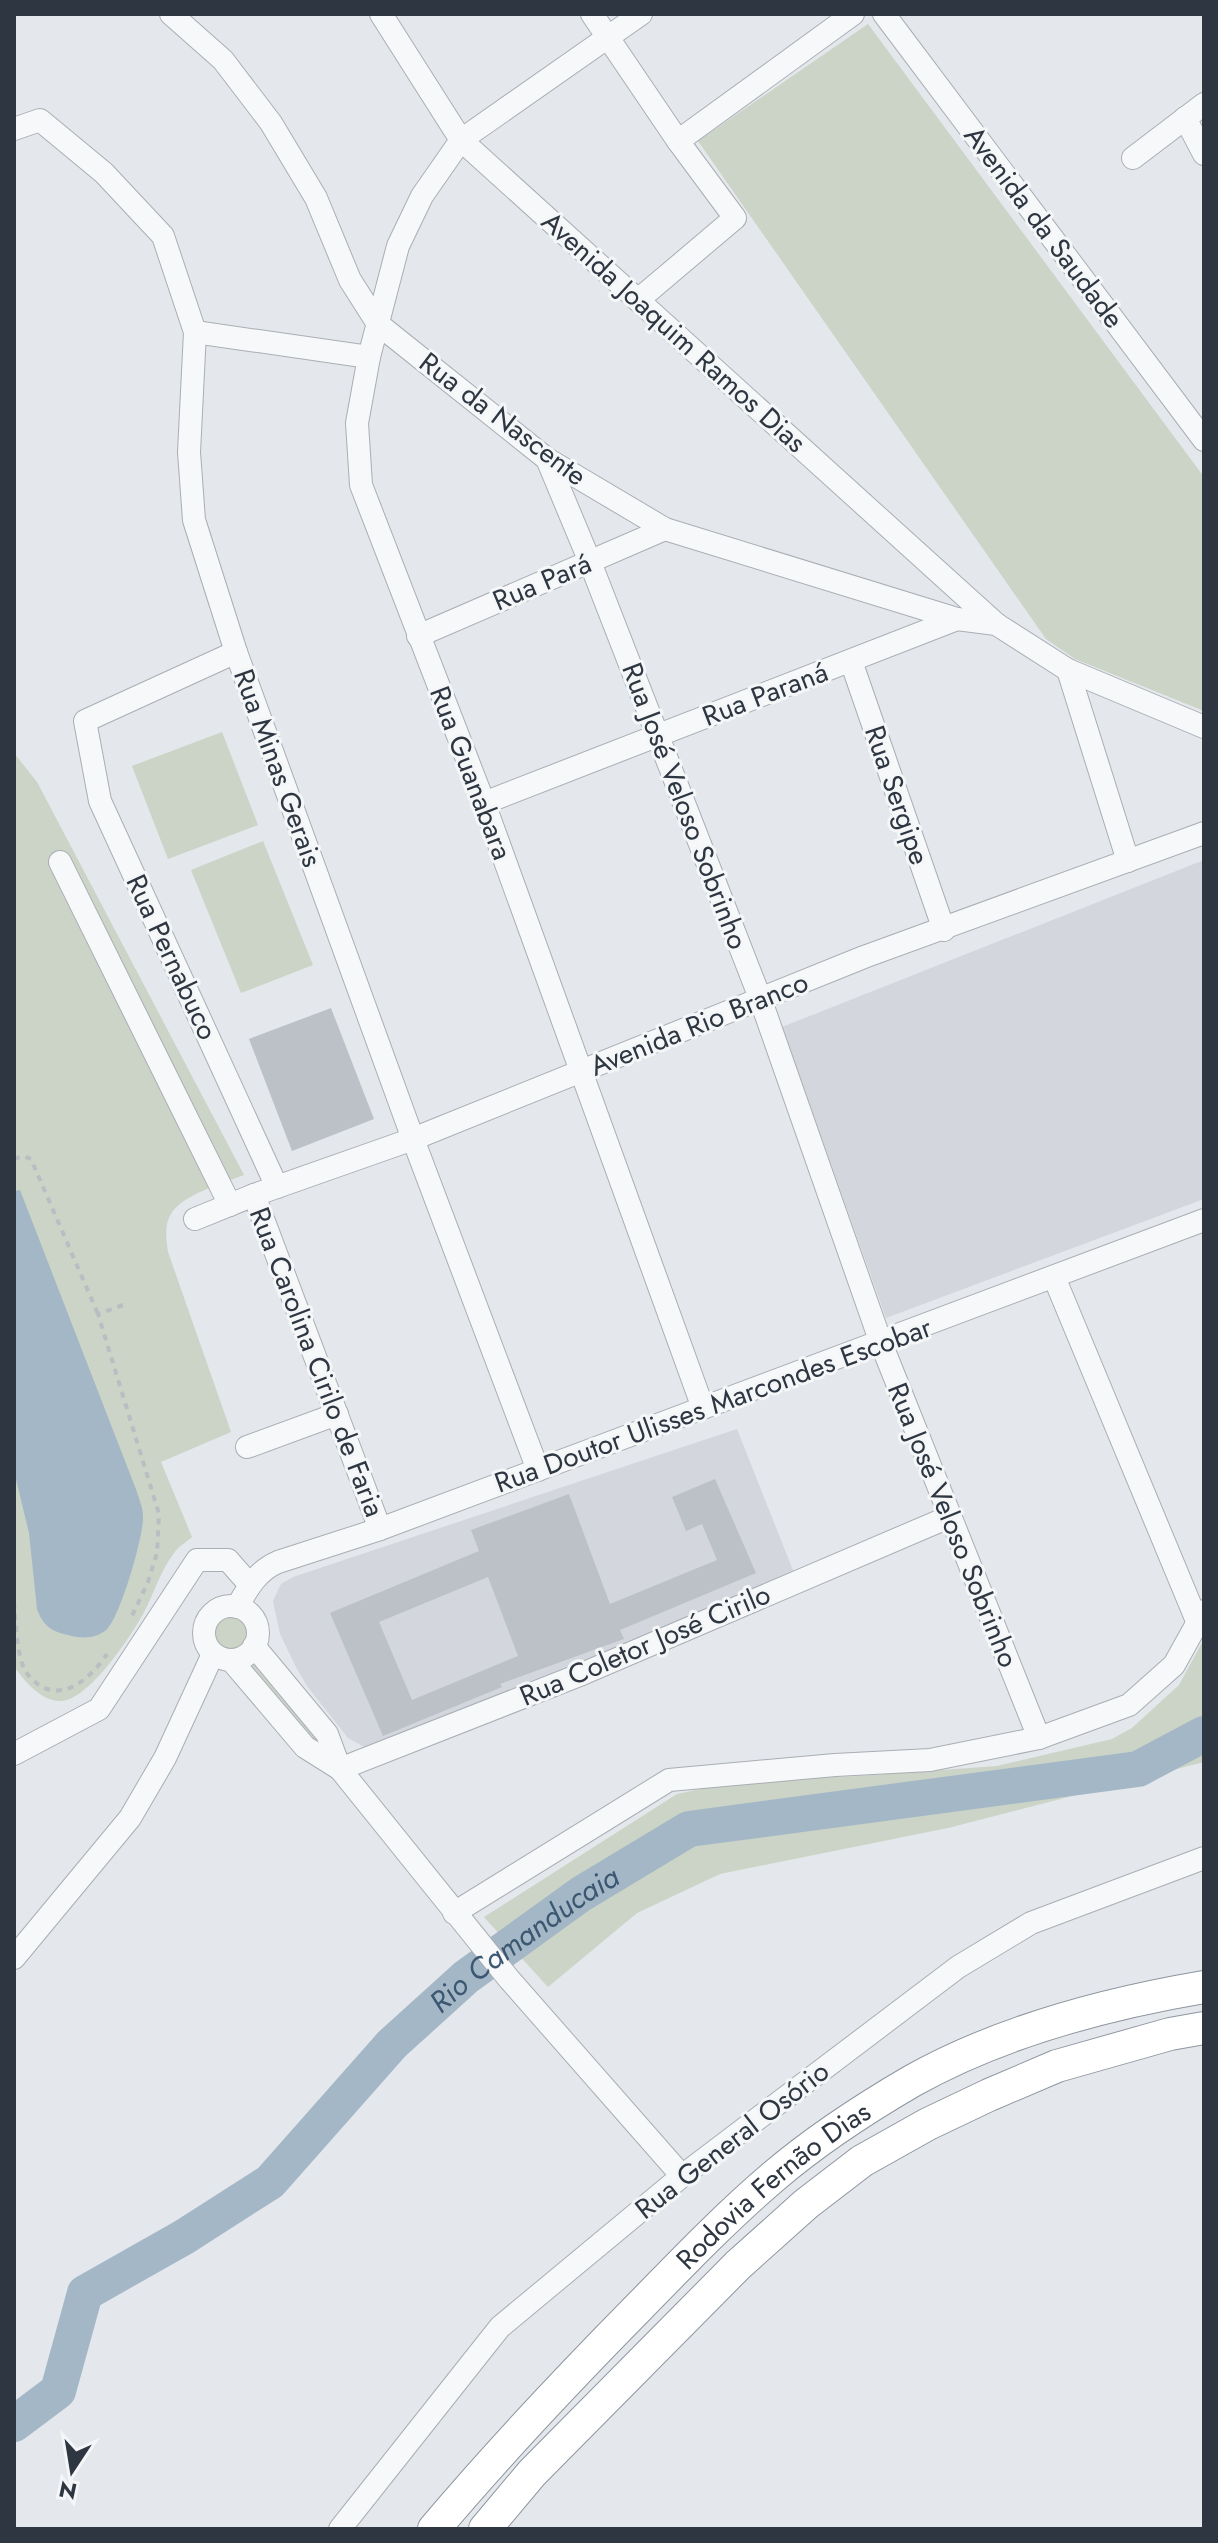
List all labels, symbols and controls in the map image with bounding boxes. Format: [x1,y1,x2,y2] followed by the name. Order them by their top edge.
[954,117,1134,337] street label: Avenida da Saudade
[532,202,816,462] street label: Avenida Joaquim Ramos Dias
[411,342,595,496] street label: Rua da Nascente
[486,543,598,621] street label: Rua Pará
[696,651,834,737] street label: Rua Paraná
[611,657,759,955] street label: Rua José Veloso Sobrinho
[223,663,333,873] street label: Rua Minas Gerais
[419,680,523,866] street label: Rua Guanabara
[854,720,940,870] street label: Rua Sergipe
[116,868,228,1046] street label: Rua Pernabuco
[584,962,814,1086] street label: Avenida Rio Branco
[239,1201,395,1523] street label: Rua Carolina Cirilo de Faria
[489,1307,938,1503] street label: Rua Doutor Ulisses Marcondes Escobar
[877,1376,1029,1674] street label: Rua José Veloso Sobrinho
[513,1574,777,1716] street label: Rua Coletor José Cirilo
[419,1854,627,2022] water label: Rio Camanducaia
[626,2051,838,2229] street label: Rua General Osório
[666,2091,878,2279] street label: Rodovia Fernão Dias
[32,2431,112,2511] north arrow
[56,2473,80,2508] text: N

